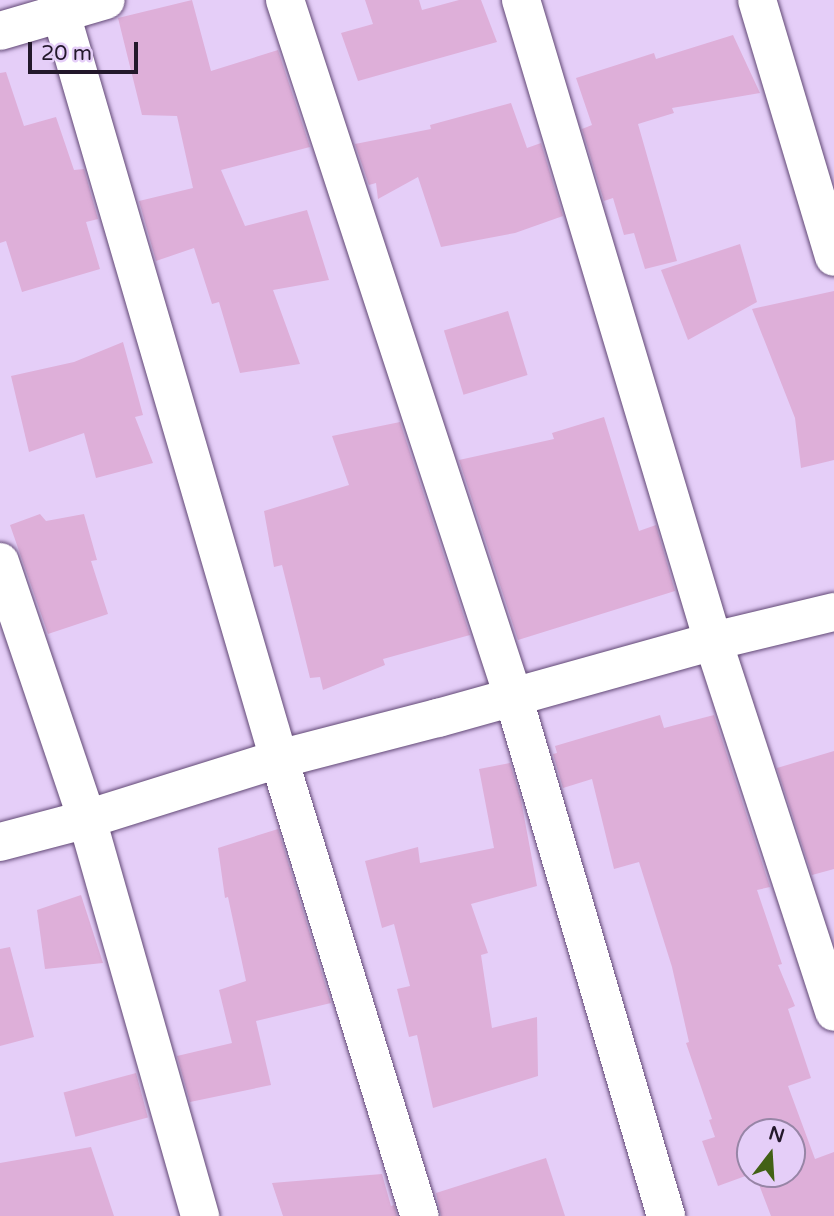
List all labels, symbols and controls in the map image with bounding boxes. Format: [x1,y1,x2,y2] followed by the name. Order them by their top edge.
[32,28,142,72] scale bar
[41,41,92,66] text: 20 m
[736,1118,806,1188] north arrow
[766,1122,787,1148] text: N

